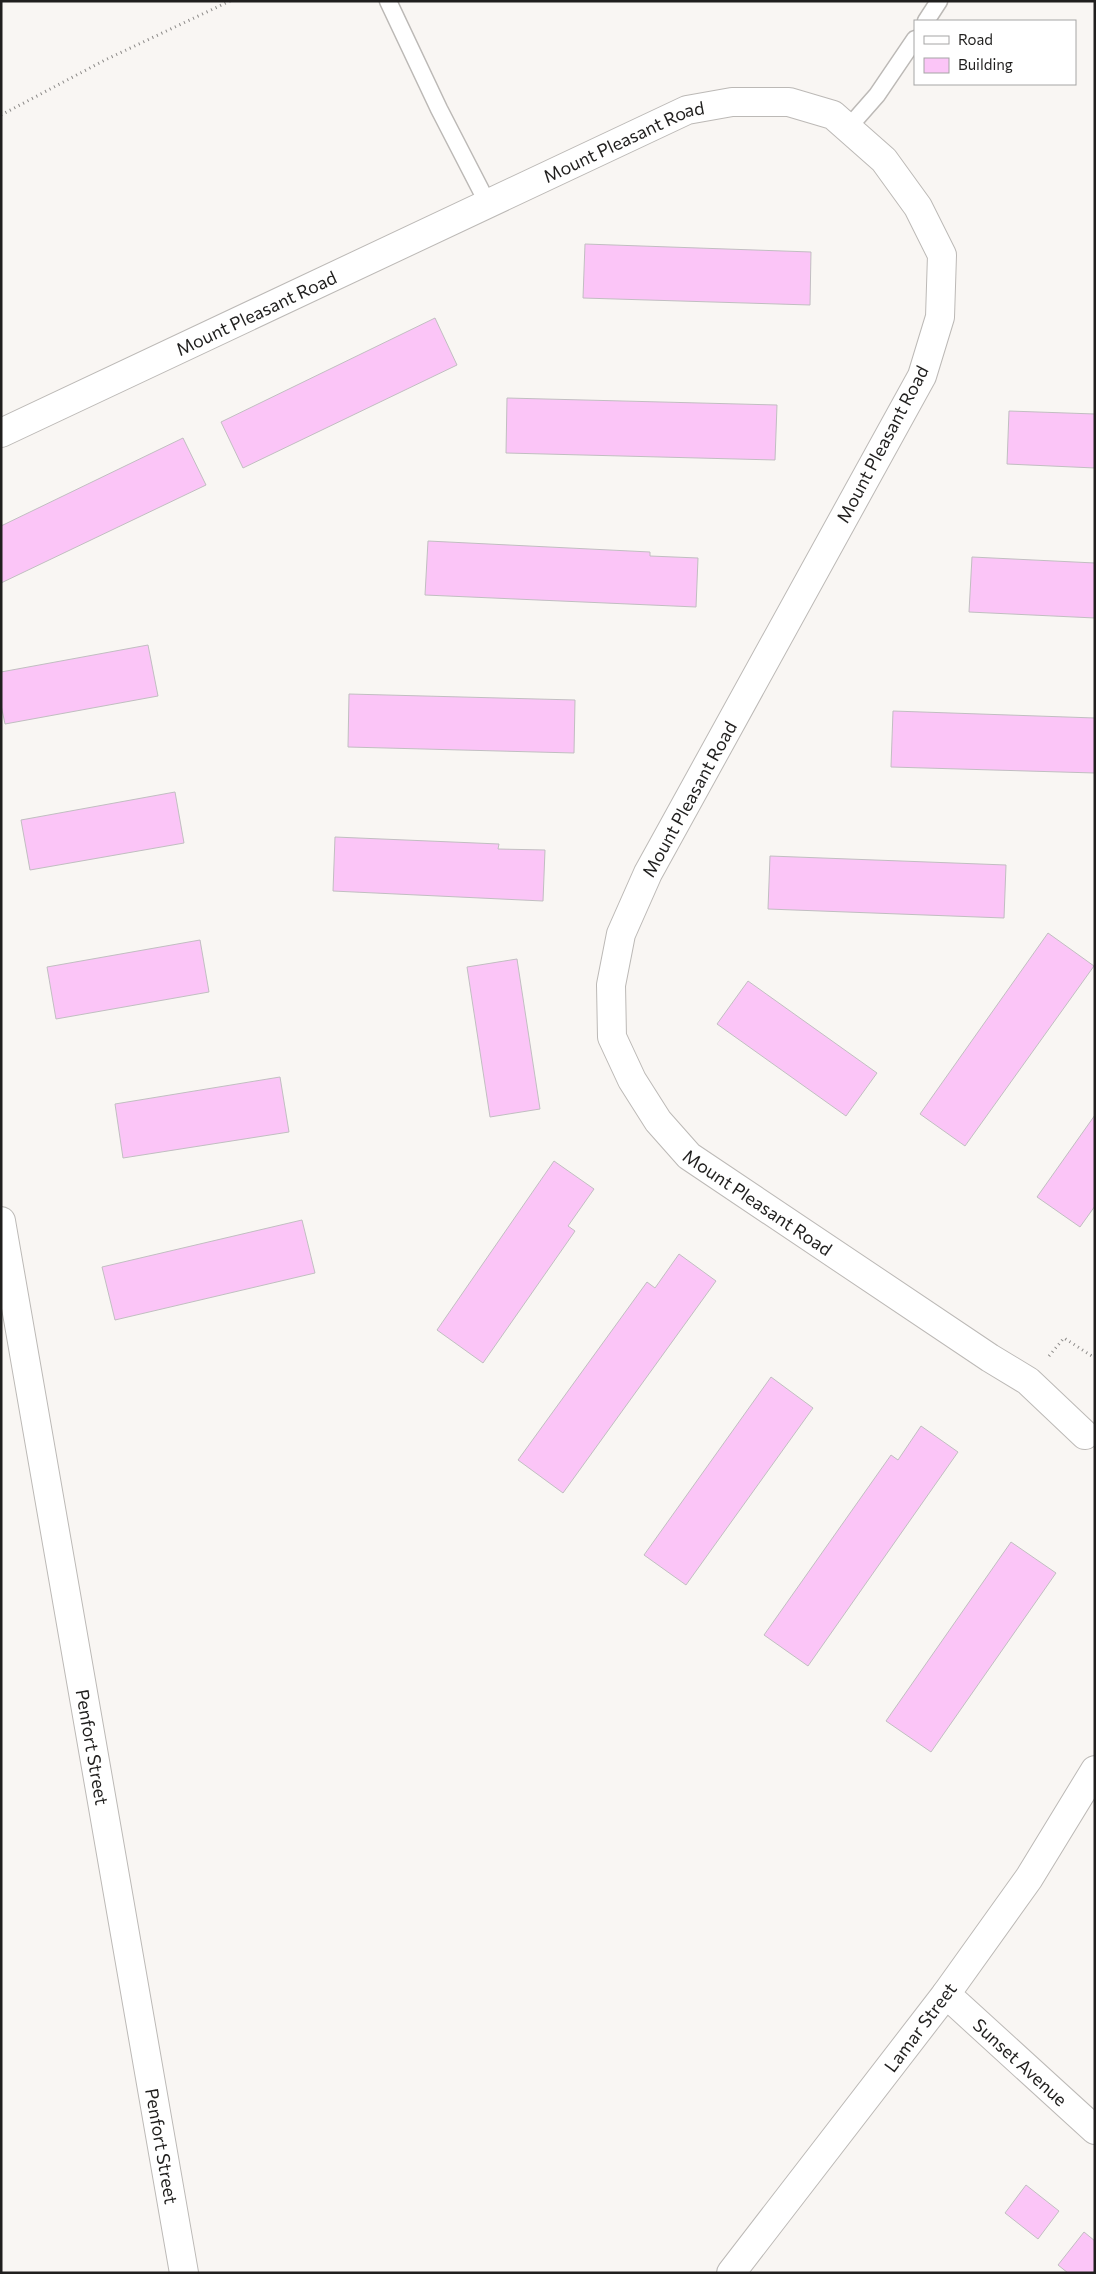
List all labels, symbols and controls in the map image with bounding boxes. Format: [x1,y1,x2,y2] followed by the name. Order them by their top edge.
[914,20,1076,85] legend
[958,30,993,48] text: Road
[958,55,1013,73] text: Building
[540,96,706,187] street label: Mount Pleasant Road
[172,266,340,360] street label: Mount Pleasant Road
[831,362,933,526] street label: Mount Pleasant Road
[637,717,741,881] street label: Mount Pleasant Road
[679,1144,837,1260] street label: Mount Pleasant Road
[72,1687,113,1807] street label: Penfort Street
[879,1978,961,2076] street label: Lamar Street
[969,2014,1072,2110] street label: Sunset Avenue
[141,2086,183,2206] street label: Penfort Street

